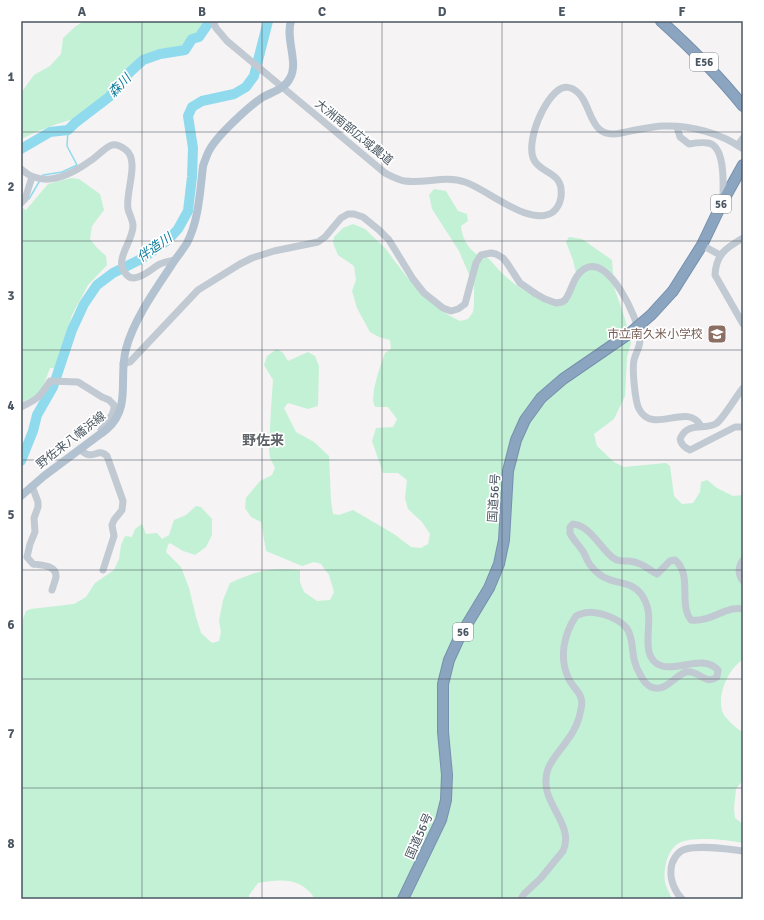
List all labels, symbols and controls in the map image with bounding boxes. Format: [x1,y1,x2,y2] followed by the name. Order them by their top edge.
[78,4,87,20] text: A
[198,4,206,20] text: B
[318,4,326,20] text: C
[438,4,447,20] text: D
[558,4,566,20] text: E
[679,4,686,20] text: F
[690,53,718,71] road number: E56
[7,69,15,85] text: 1
[105,69,136,101] water label: 森川
[312,96,396,168] street label: 大洲南部広域農道
[7,179,15,195] text: 2
[711,195,731,213] road number: 56
[134,229,177,266] water label: 伴造川
[7,288,15,304] text: 3
[706,323,728,345] school or university icon: 市立南久米小学校
[607,327,703,342] place label: 市立南久米小学校
[7,398,15,414] text: 4
[34,409,109,472] street label: 野佐来八幡浜線
[242,432,284,449] district label: 野佐来
[485,473,504,523] street label: 国道56号
[7,507,15,523] text: 5
[7,617,15,633] text: 6
[453,623,473,641] road number: 56
[7,726,15,742] text: 7
[403,811,436,862] street label: 国道56号
[7,836,15,852] text: 8

